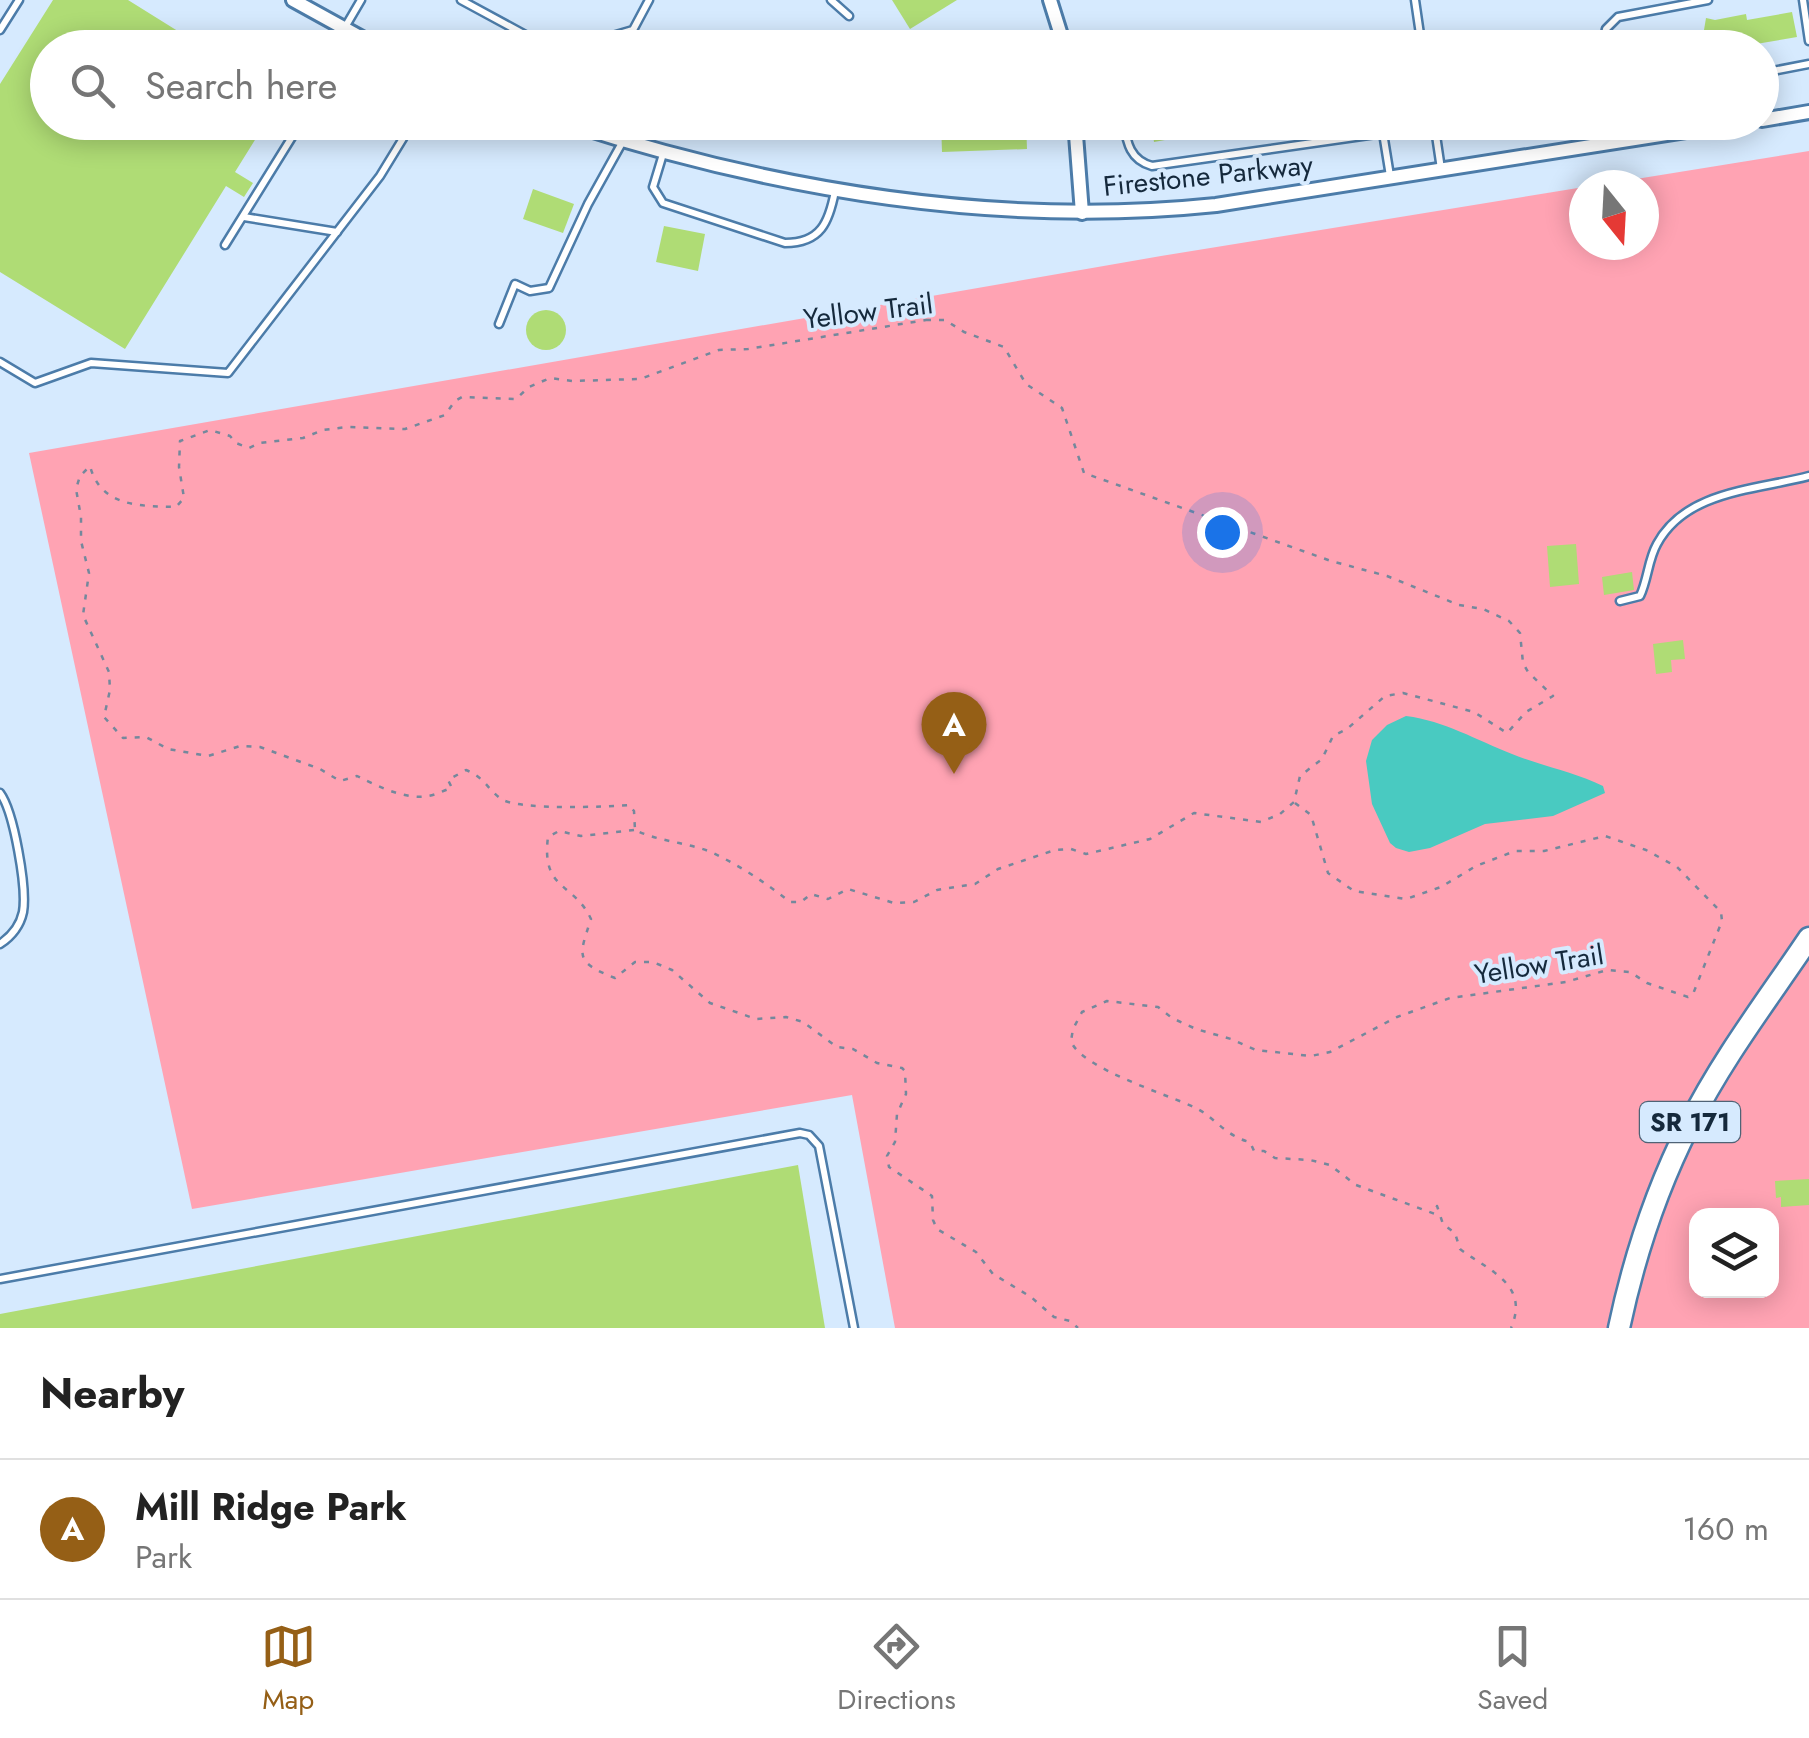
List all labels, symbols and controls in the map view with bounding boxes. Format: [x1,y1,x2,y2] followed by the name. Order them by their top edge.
[30,30,1779,140] search box
[65,58,120,113] icon: search
[145,58,337,113] text: Search here
[1101,144,1316,207] street label: Firestone Parkway
[1569,170,1659,260] north arrow
[801,283,935,340] street label: Yellow Trail
[1197,507,1248,558] your location
[922,692,986,774] pin: A
[1472,934,1607,995] street label: Yellow Trail
[1640,1102,1740,1142] road number: SR 171
[1689,1208,1779,1298] map controls
[1689,1208,1779,1298] button: layers
[40,1363,184,1424] text: Nearby
[135,1479,407,1534] text: Mill Ridge Park
[61,1506,84,1552] text: A
[1682,1506,1769,1552] text: 160 m
[135,1534,192,1580] text: Park
[261,1619,316,1720] tab: Map
[837,1619,956,1720] tab: Directions
[1477,1619,1548,1720] tab: Saved

